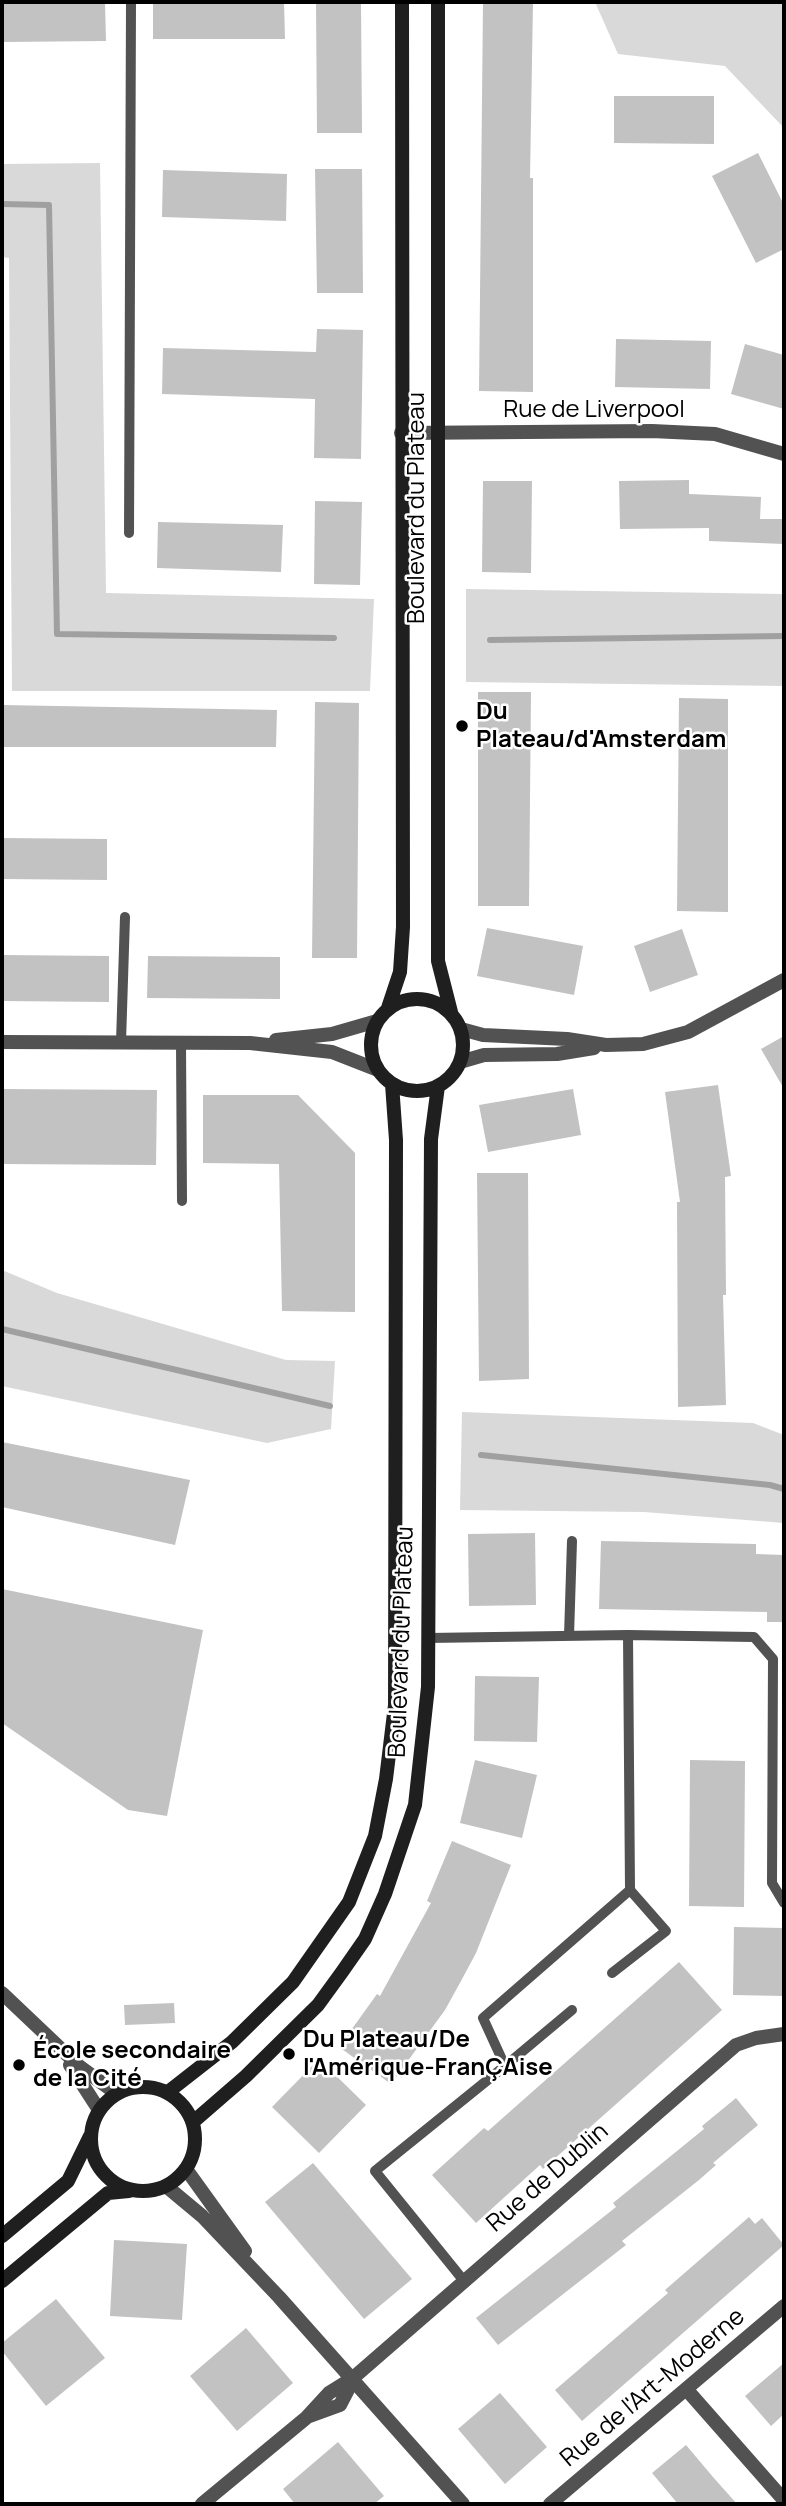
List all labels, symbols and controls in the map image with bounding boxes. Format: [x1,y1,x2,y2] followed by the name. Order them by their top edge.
[403,392,431,624] street label: Boulevard du Plateau
[503,396,685,424] street label: Rue de Liverpool
[476,698,726,754] place label: Du Plateau/d'Amsterdam
[454,718,470,734] marker: Du Plateau/d'Amsterdam
[384,1526,420,1758] street label: Boulevard du Plateau
[303,2026,553,2082] place label: Du Plateau/De l'Amérique-FranÇAise
[33,2037,231,2093] place label: École secondaire de la Cité
[281,2046,297,2062] marker: Du Plateau/De l'Amérique-FranÇAise
[11,2057,27,2073] marker: École secondaire de la Cité
[481,2117,615,2239] street label: Rue de Dublin
[555,2303,751,2473] street label: Rue de l'Art-Moderne

